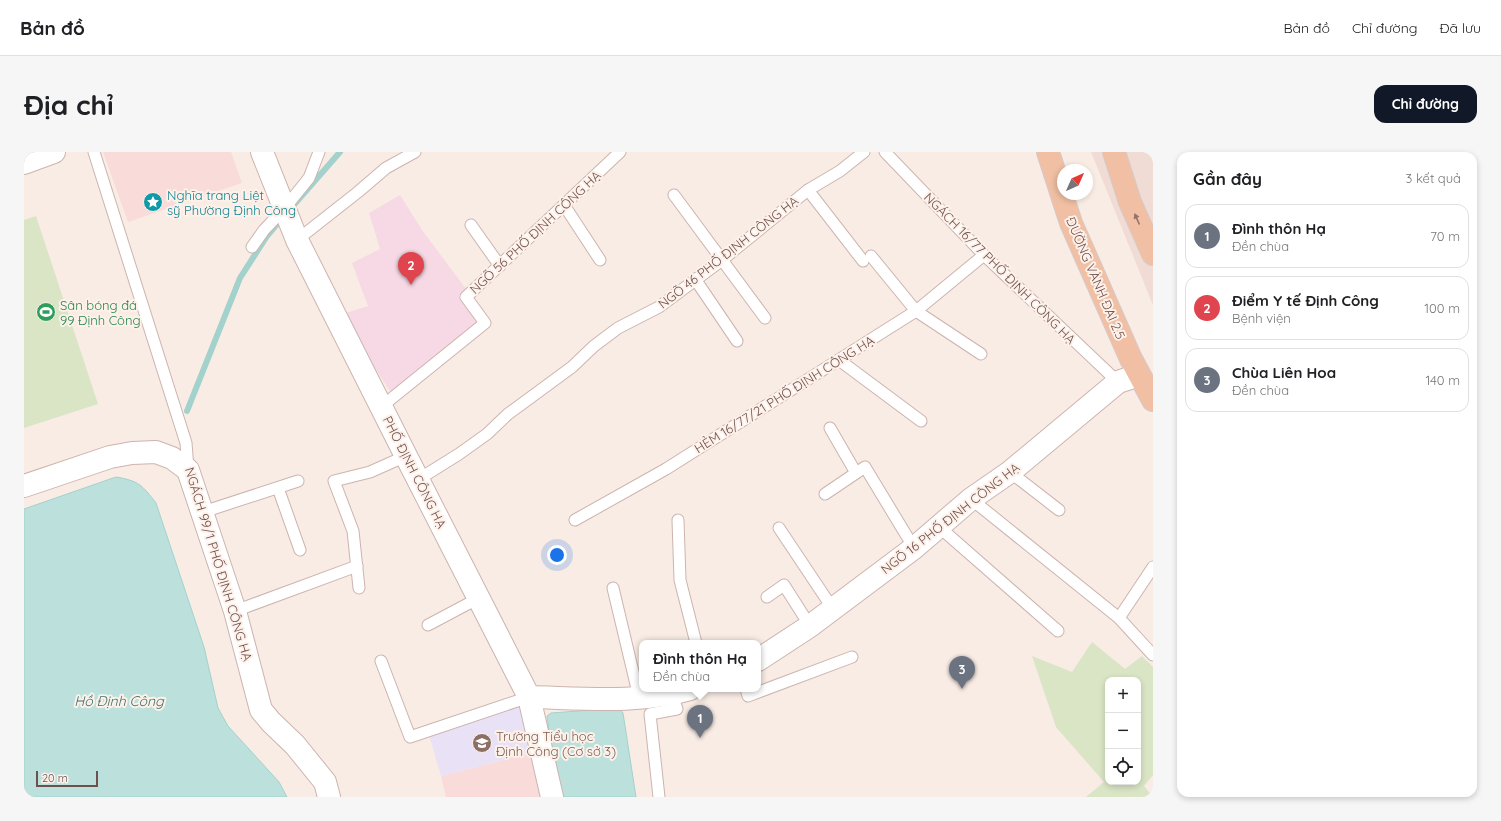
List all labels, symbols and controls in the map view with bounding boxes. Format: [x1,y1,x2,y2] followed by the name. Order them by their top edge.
[20,16,85,40] text: Bản đồ
[1283,19,1330,37] text: Bản đồ
[1352,19,1418,37] text: Chỉ đường
[1440,19,1481,37] text: Đã lưu
[1374,85,1477,123] button: Chỉ đường
[24,87,114,122] text: Địa chỉ
[1057,164,1093,200] north arrow
[466,167,604,297] street label: NGÕ 56 PHỐ ĐỊNH CÔNG HẠ
[1193,168,1262,189] text: Gần đây
[1406,170,1461,186] text: 3 kết quả
[167,187,296,218] place label: Nghĩa trang Liệt sỹ Phường Định Công
[921,189,1079,347] street label: NGÁCH 16/77 PHỐ ĐỊNH CÔNG HẠ
[142,191,164,213] place icon: Nghĩa trang Liệt sỹ Phường Định Công
[655,192,802,312] street label: NGÕ 46 PHỐ ĐỊNH CÔNG HẠ
[1134,213,1140,224] one-way arrow
[1063,214,1129,342] street label: ĐƯỜNG VÀNH ĐAI 2.5
[1232,219,1326,238] text: Đình thôn Hạ
[1204,228,1210,244] text: 1
[1430,228,1460,244] text: 70 m
[1232,238,1289,254] text: Đền chùa
[398,252,424,285] pin: 2
[1232,291,1379,310] text: Điểm Y tế Định Công
[60,297,141,328] place label: Sân bóng đá 99 Định Công
[1203,300,1211,316] text: 2
[1424,300,1460,316] text: 100 m
[35,301,57,323] sports icon: Sân bóng đá 99 Định Công
[1232,310,1291,326] text: Bệnh viện
[691,331,877,456] street label: HẺM 16/77/21 PHỐ ĐỊNH CÔNG HẠ
[1232,363,1336,382] text: Chùa Liên Hoa
[1204,372,1210,388] text: 3
[1425,372,1460,388] text: 140 m
[1232,382,1289,398] text: Đền chùa
[380,413,451,531] street label: PHỐ ĐỊNH CÔNG HẠ
[878,459,1023,577] street label: NGÕ 16 PHỐ ĐỊNH CÔNG HẠ
[182,465,256,663] street label: NGÁCH 99/1 PHỐ ĐỊNH CÔNG HẠ
[547,545,567,565] your location
[639,640,761,692] popup
[653,649,747,668] text: Đình thôn Hạ
[949,656,975,689] pin: 3
[653,668,710,684] text: Đền chùa
[1105,677,1141,785] map controls
[1105,677,1141,713] button: +
[74,692,165,710] water label: Hồ Định Công
[687,705,713,738] pin: 1
[1105,713,1141,749] button: −
[496,728,616,759] place label: Trường Tiểu học Định Công (Cơ sở 3)
[471,732,493,754] school or university icon: Trường Tiểu học Định Công (Cơ sở 3)
[1105,749,1141,785] button: locate
[36,769,98,788] scale bar
[42,771,68,785] text: 20 m

